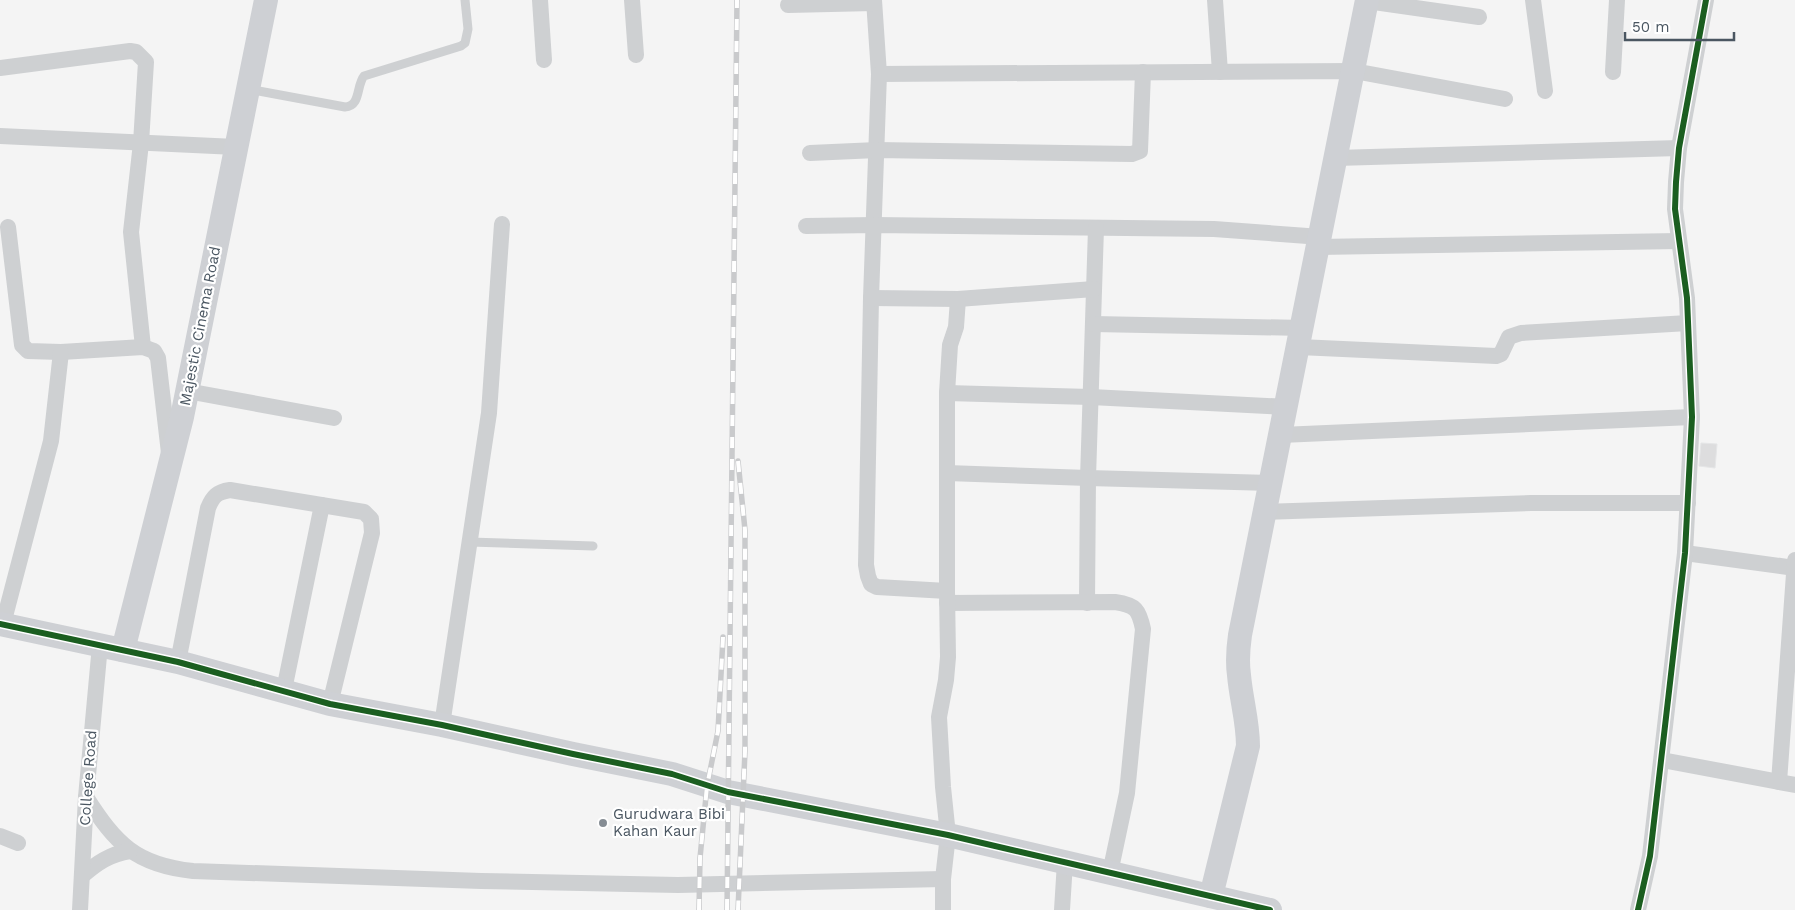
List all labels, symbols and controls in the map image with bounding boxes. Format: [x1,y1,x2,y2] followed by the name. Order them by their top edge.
[1625,10,1734,42] scale bar
[1632,18,1669,36] text: 50 m
[176,245,224,407] street label: Majestic Cinema Road
[76,730,100,826] street label: College Road
[613,805,725,840] place label: Gurudwara Bibi Kahan Kaur
[597,817,609,829] marker: Gurudwara Bibi Kahan Kaur

